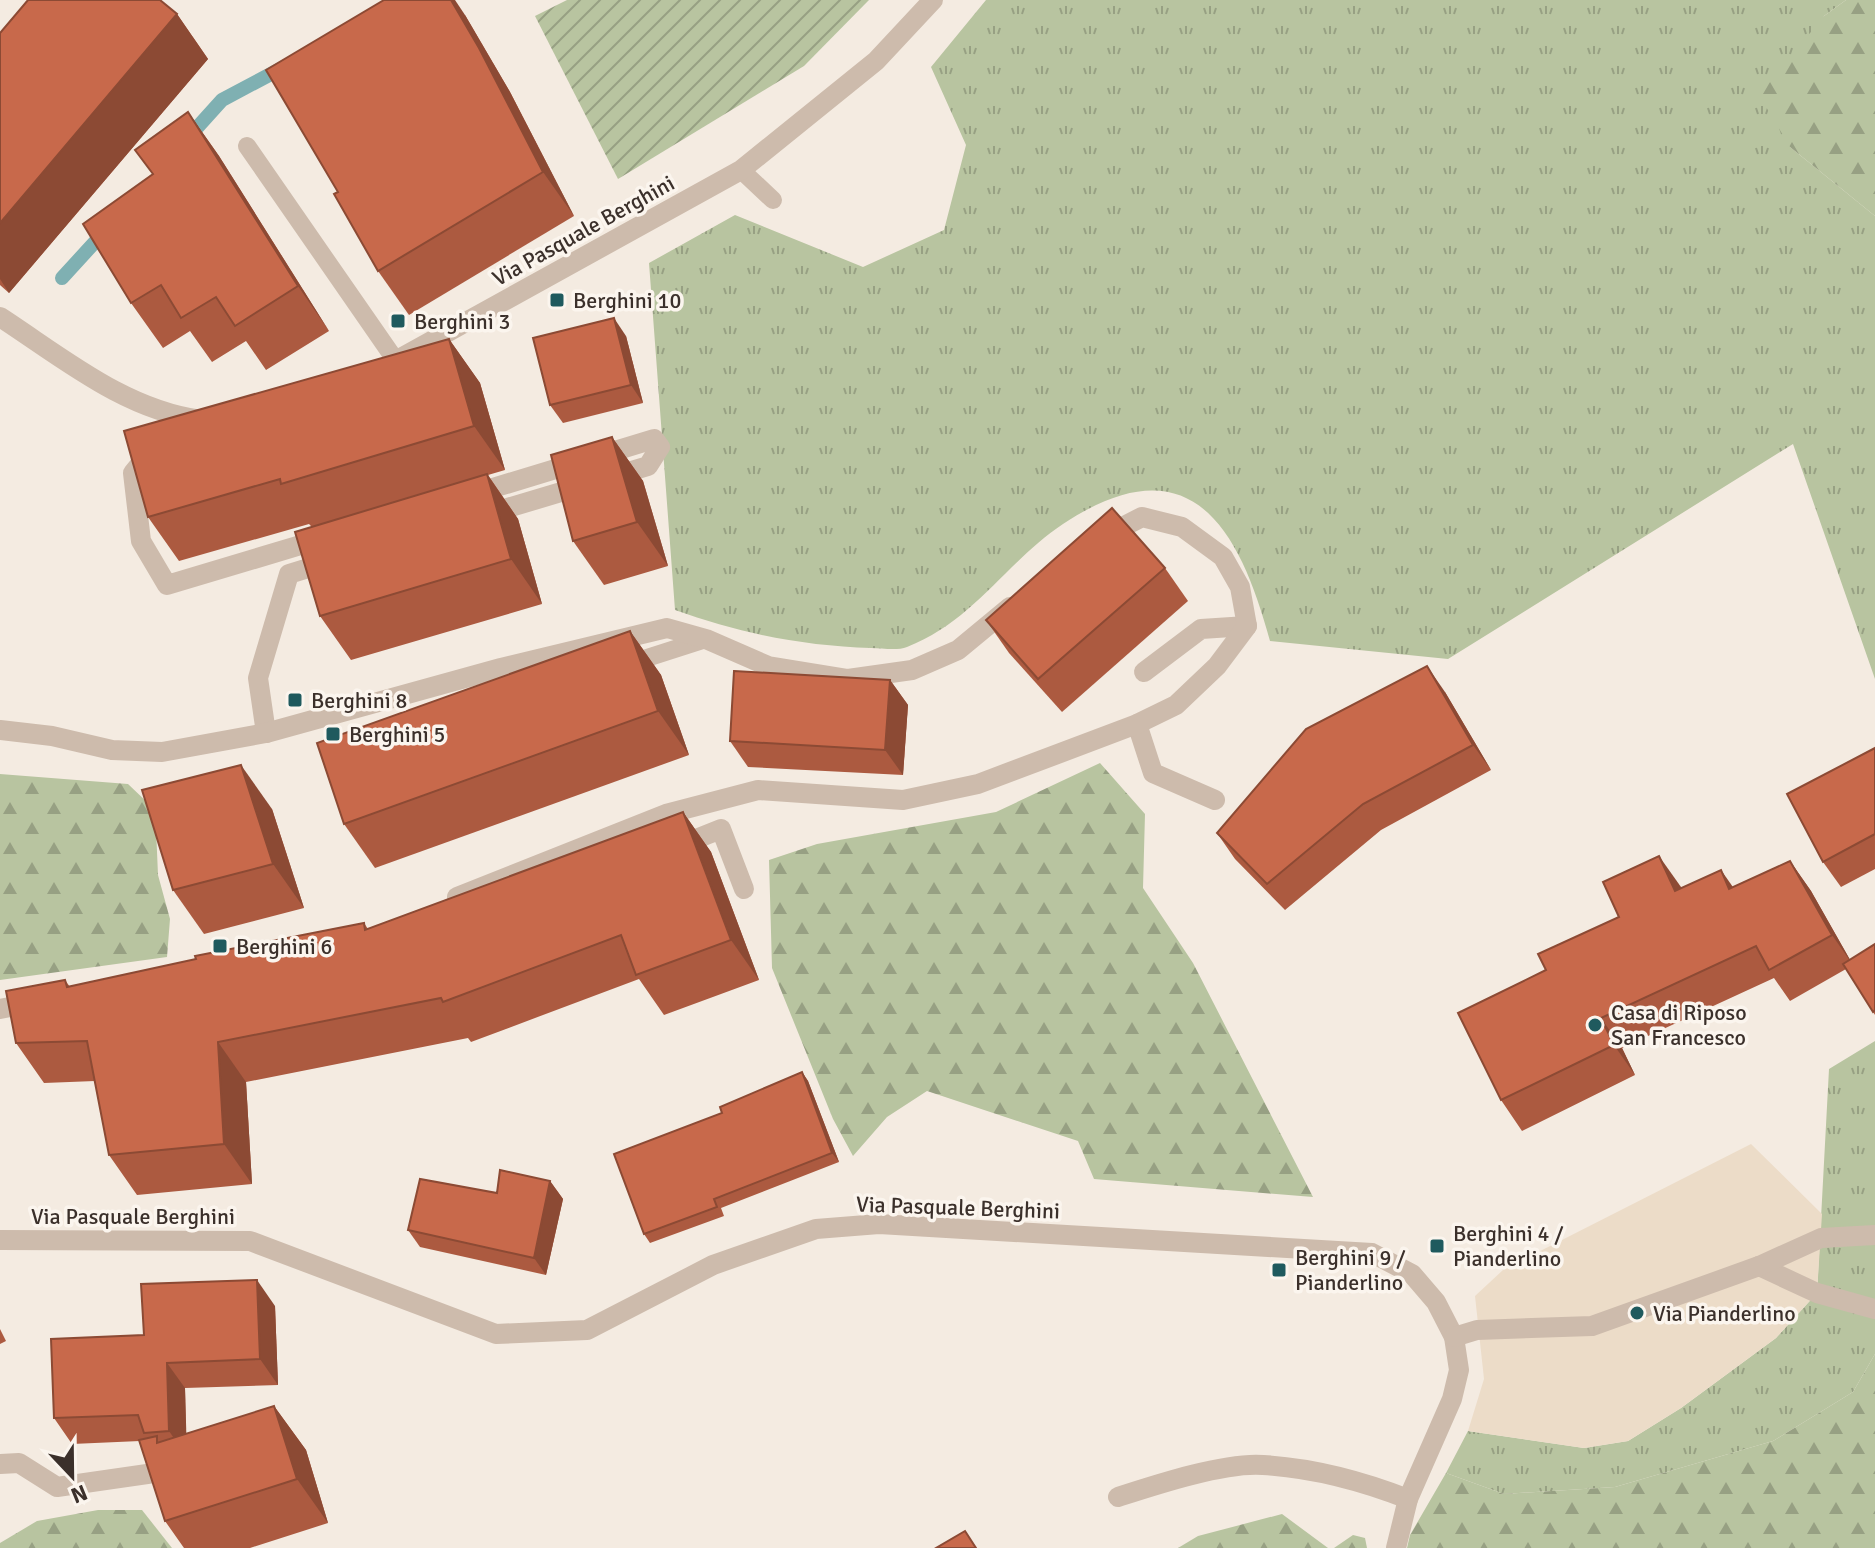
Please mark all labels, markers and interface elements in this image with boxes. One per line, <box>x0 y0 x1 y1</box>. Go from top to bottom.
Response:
street label: Via Pasquale Berghini <box>487 169 679 292</box>
place label: Berghini 10 <box>573 287 681 314</box>
marker: Berghini 10 <box>548 291 566 309</box>
place label: Berghini 3 <box>414 308 510 335</box>
marker: Berghini 3 <box>389 312 407 330</box>
place label: Berghini 8 <box>311 687 407 714</box>
marker: Berghini 8 <box>286 691 304 709</box>
place label: Berghini 5 <box>349 721 445 748</box>
marker: Berghini 5 <box>324 725 342 743</box>
place label: Berghini 6 <box>236 933 332 960</box>
marker: Berghini 6 <box>211 937 229 955</box>
place label: Casa di Riposo San Francesco <box>1611 999 1747 1051</box>
marker: Casa di Riposo San Francesco <box>1586 1016 1604 1034</box>
street label: Via Pasquale Berghini <box>856 1190 1060 1225</box>
street label: Via Pasquale Berghini <box>31 1203 235 1230</box>
place label: Berghini 4 / Pianderlino <box>1453 1220 1564 1272</box>
marker: Berghini 4 / Pianderlino <box>1428 1237 1446 1255</box>
place label: Berghini 9 / Pianderlino <box>1295 1244 1406 1296</box>
marker: Berghini 9 / Pianderlino <box>1270 1261 1288 1279</box>
place label: Via Pianderlino <box>1653 1300 1796 1327</box>
marker: Via Pianderlino <box>1628 1304 1646 1322</box>
north arrow <box>32 1436 112 1516</box>
text: N <box>67 1479 91 1509</box>

